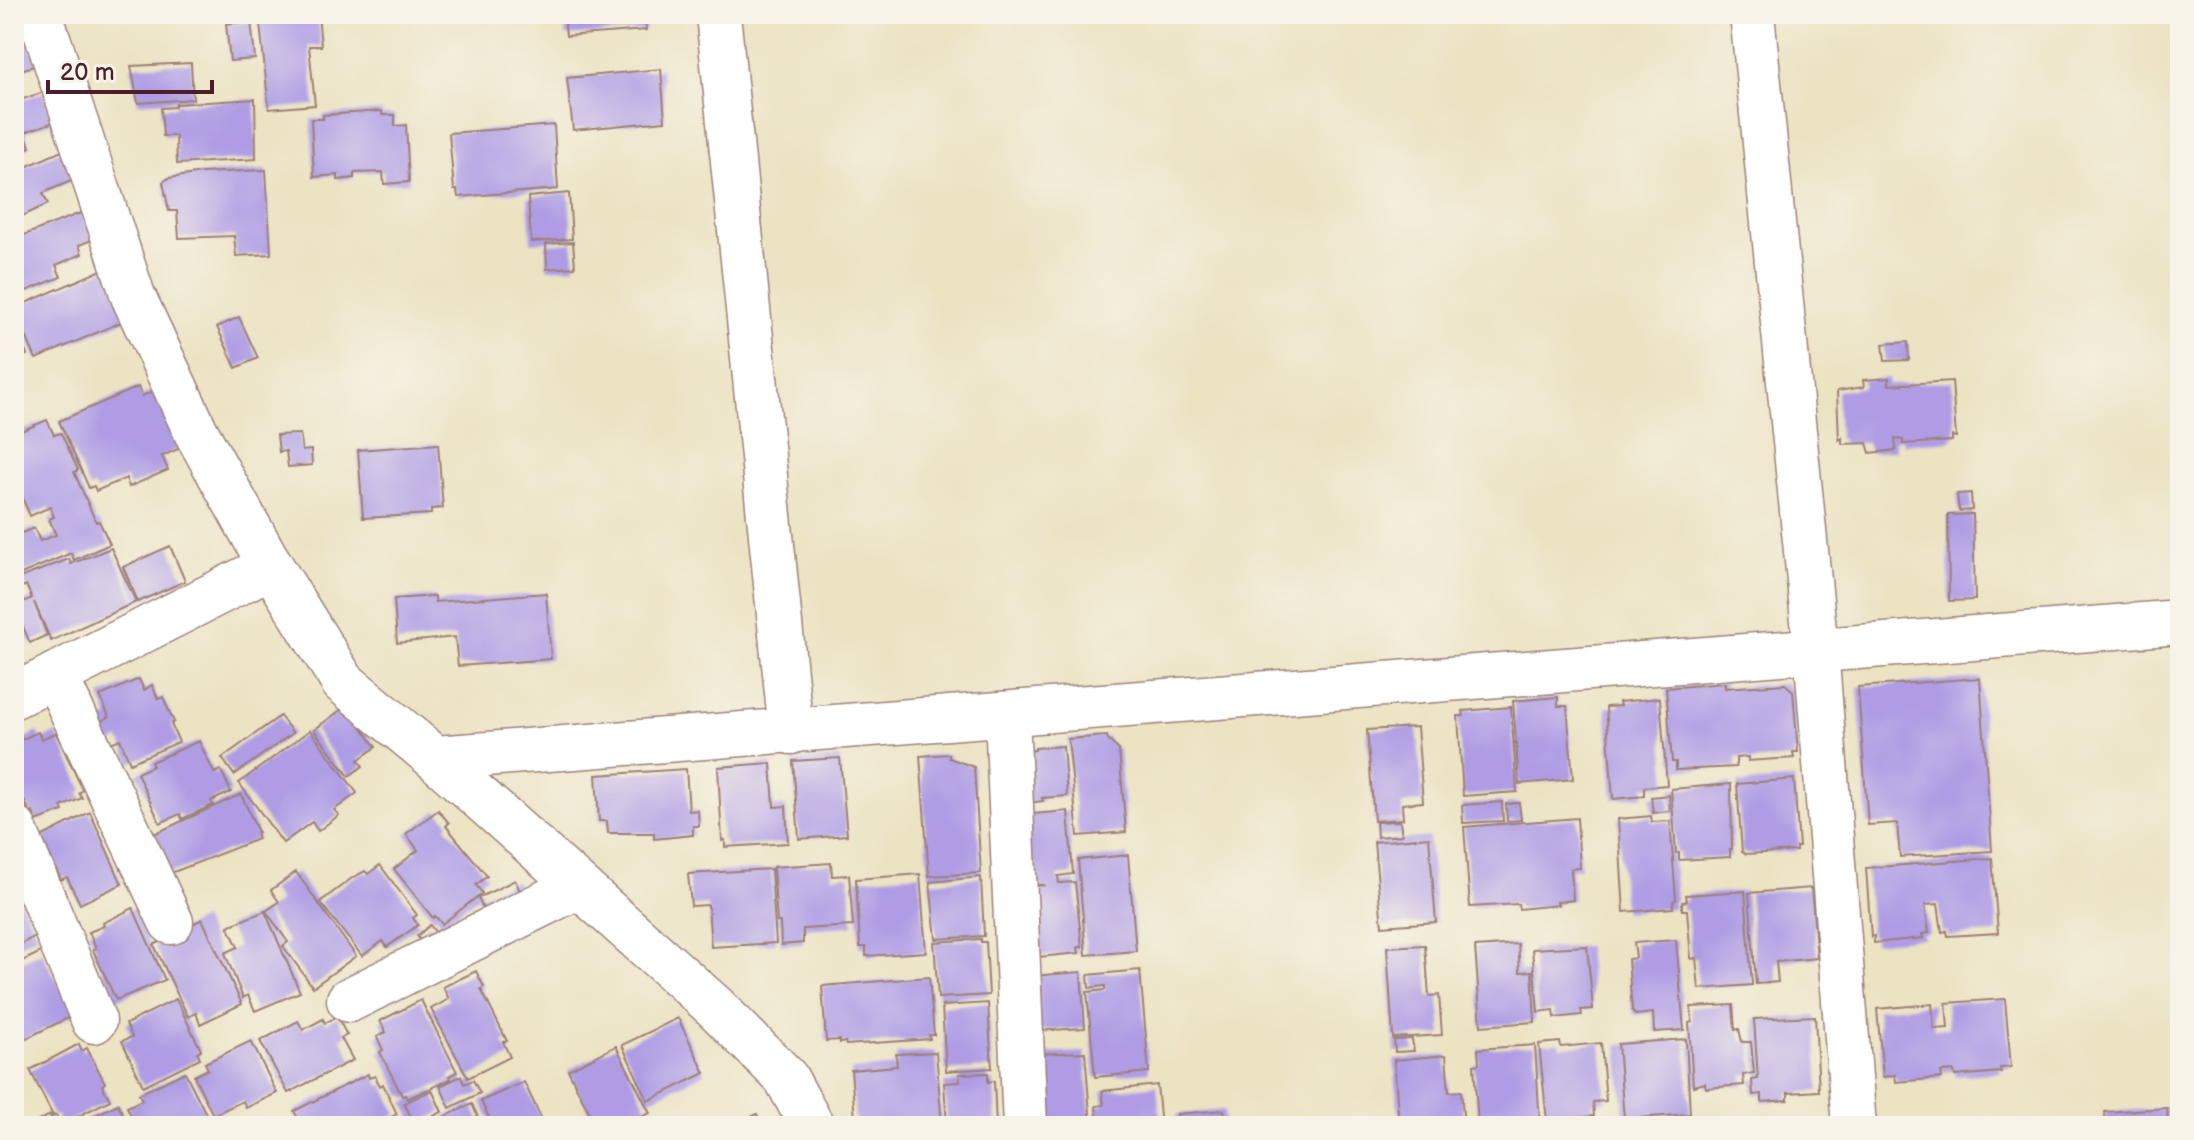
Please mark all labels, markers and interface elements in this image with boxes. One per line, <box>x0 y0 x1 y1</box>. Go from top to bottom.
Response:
scale bar <box>48 44 212 94</box>
text: 20 m <box>60 58 115 87</box>

